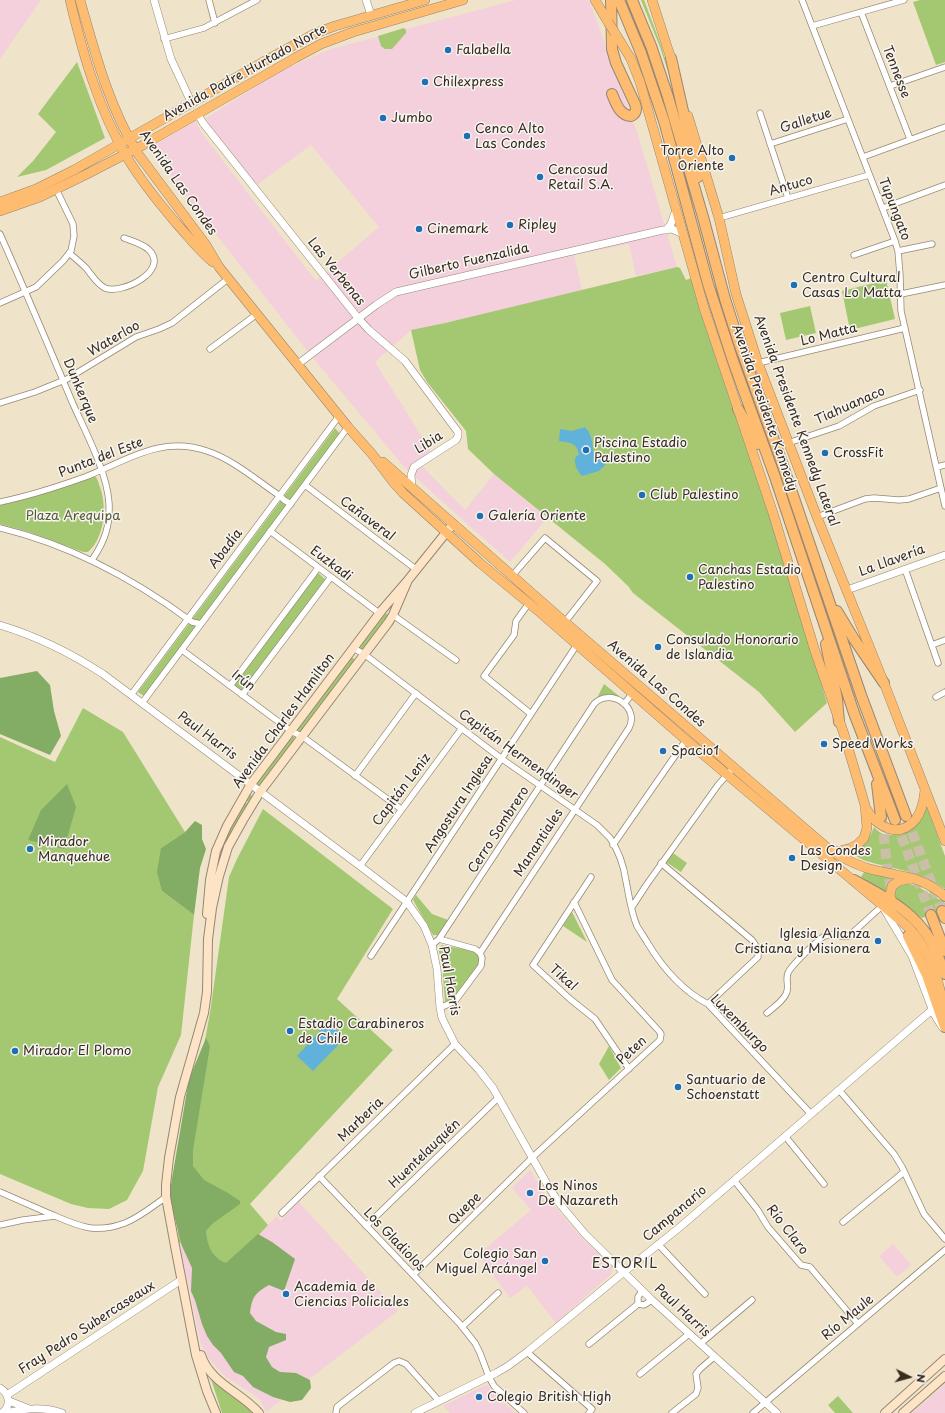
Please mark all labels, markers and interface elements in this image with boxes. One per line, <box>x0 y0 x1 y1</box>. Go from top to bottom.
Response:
street label: Avenida Padre Hurtado Norte <box>160 21 330 125</box>
place label: Falabella <box>456 42 511 58</box>
street label: Tennesse <box>879 44 913 100</box>
marker: Falabella <box>443 45 453 55</box>
place label: Chilexpress <box>433 74 504 90</box>
marker: Chilexpress <box>420 77 430 87</box>
street label: Galletue <box>778 105 834 137</box>
place label: Jumbo <box>391 110 433 126</box>
marker: Jumbo <box>378 113 388 123</box>
place label: Cenco Alto Las Condes <box>475 121 546 152</box>
street label: Avenida Las Condes <box>136 128 220 238</box>
marker: Cenco Alto Las Condes <box>462 131 472 141</box>
place label: Torre Alto Oriente <box>660 143 724 174</box>
marker: Torre Alto Oriente <box>727 153 737 163</box>
place label: Cencosud Retail S.A. <box>548 162 614 193</box>
marker: Cencosud Retail S.A. <box>535 172 545 182</box>
street label: Antuco <box>767 172 815 200</box>
street label: Tupungato <box>875 175 913 243</box>
place label: Ripley <box>518 217 557 233</box>
marker: Ripley <box>505 220 515 230</box>
place label: Cinemark <box>427 221 489 237</box>
marker: Cinemark <box>414 224 424 234</box>
street label: Las Verbenas <box>304 235 368 309</box>
street label: Gilberto Fuenzalida <box>407 241 531 283</box>
place label: Centro Cultural Casas Lo Matta <box>802 270 902 301</box>
marker: Centro Cultural Casas Lo Matta <box>789 280 799 290</box>
street label: Avenida Presidente Kennedy Lateral <box>750 313 842 529</box>
street label: Waterloo <box>85 318 143 360</box>
street label: Lo Matta <box>799 320 859 350</box>
street label: Avenida Presidente Kennedy <box>728 322 800 494</box>
street label: Dunkerque <box>59 356 101 426</box>
street label: Tiahuanaco <box>813 384 887 428</box>
street label: Libia <box>412 428 446 458</box>
street label: Punta del Este <box>56 435 146 481</box>
place label: Piscina Estadio Palestino <box>594 435 687 466</box>
marker: Piscina Estadio Palestino <box>581 445 591 455</box>
place label: CrossFit <box>833 445 884 461</box>
marker: CrossFit <box>820 448 830 458</box>
place label: Club Palestino <box>650 487 738 503</box>
marker: Club Palestino <box>637 490 647 500</box>
street label: Cañaveral <box>337 493 397 545</box>
park label: Plaza Arequipa <box>26 508 120 524</box>
place label: Galería Oriente <box>488 508 586 524</box>
marker: Galería Oriente <box>475 511 485 521</box>
street label: Abadía <box>206 526 246 572</box>
street label: La Llavería <box>857 542 927 580</box>
street label: Euzkadi <box>307 543 355 585</box>
place label: Canchas Estadio Palestino <box>698 562 801 593</box>
marker: Canchas Estadio Palestino <box>685 572 695 582</box>
place label: Consulado Honorario de Islandia <box>666 632 798 663</box>
street label: Avenida Las Condes <box>604 637 708 731</box>
marker: Consulado Honorario de Islandia <box>653 642 663 652</box>
street label: Avenida Charles Hamilton <box>230 651 338 791</box>
street label: Irún <box>228 667 258 695</box>
street label: Capitán Hermendinger <box>455 706 581 804</box>
street label: Paul Harris <box>174 709 240 763</box>
place label: Speed Works <box>832 736 913 752</box>
marker: Speed Works <box>819 739 829 749</box>
place label: Spacio1 <box>671 743 719 759</box>
marker: Spacio1 <box>658 746 668 756</box>
street label: Capitán Leniz <box>370 751 434 829</box>
street label: Angostura Inglesa <box>422 752 496 856</box>
street label: Cerro Sombrero <box>465 784 533 876</box>
street label: Manantiales <box>511 806 567 880</box>
place label: Mirador Manquehue <box>38 834 110 865</box>
place label: Las Condes Design <box>800 843 871 874</box>
marker: Mirador Manquehue <box>25 844 35 854</box>
marker: Las Condes Design <box>787 853 797 863</box>
place label: Iglesia Alianza Cristiana y Misionera <box>735 926 870 957</box>
marker: Iglesia Alianza Cristiana y Misionera <box>873 936 883 946</box>
street label: Paul Harris <box>435 945 463 1017</box>
street label: Tikal <box>546 962 580 994</box>
street label: Luxemburgo <box>707 992 771 1056</box>
place label: Estadio Carabineros de Chile <box>298 1016 424 1047</box>
marker: Estadio Carabineros de Chile <box>285 1026 295 1036</box>
street label: Peten <box>614 1033 650 1069</box>
place label: Mirador El Plomo <box>23 1043 131 1059</box>
marker: Mirador El Plomo <box>10 1046 20 1056</box>
place label: Santuario de Schoenstatt <box>686 1072 766 1103</box>
marker: Santuario de Schoenstatt <box>673 1082 683 1092</box>
street label: Marberia <box>335 1095 387 1145</box>
street label: Huentelauquén <box>386 1116 464 1192</box>
place label: Los Ninos De Nazareth <box>538 1178 618 1209</box>
street label: Campanario <box>640 1183 710 1245</box>
marker: Los Ninos De Nazareth <box>525 1188 535 1198</box>
street label: Quepe <box>445 1190 485 1228</box>
street label: Río Claro <box>763 1202 811 1258</box>
street label: Los Gladiolos <box>360 1205 428 1275</box>
place label: Colegio San Miguel Arcángel <box>436 1246 537 1277</box>
marker: Colegio San Miguel Arcángel <box>540 1256 550 1266</box>
district label: ESTORIL <box>591 1256 659 1272</box>
street label: Fray Pedro Subercaseaux <box>16 1278 158 1378</box>
place label: Academia de Ciencias Policiales <box>294 1279 409 1310</box>
street label: Paul Harris <box>651 1281 713 1341</box>
marker: Academia de Ciencias Policiales <box>281 1289 291 1299</box>
street label: Río Maule <box>819 1292 877 1344</box>
north arrow <box>889 1357 929 1397</box>
text: N <box>913 1373 930 1384</box>
place label: Colegio British High <box>487 1389 612 1405</box>
marker: Colegio British High <box>474 1392 484 1402</box>

